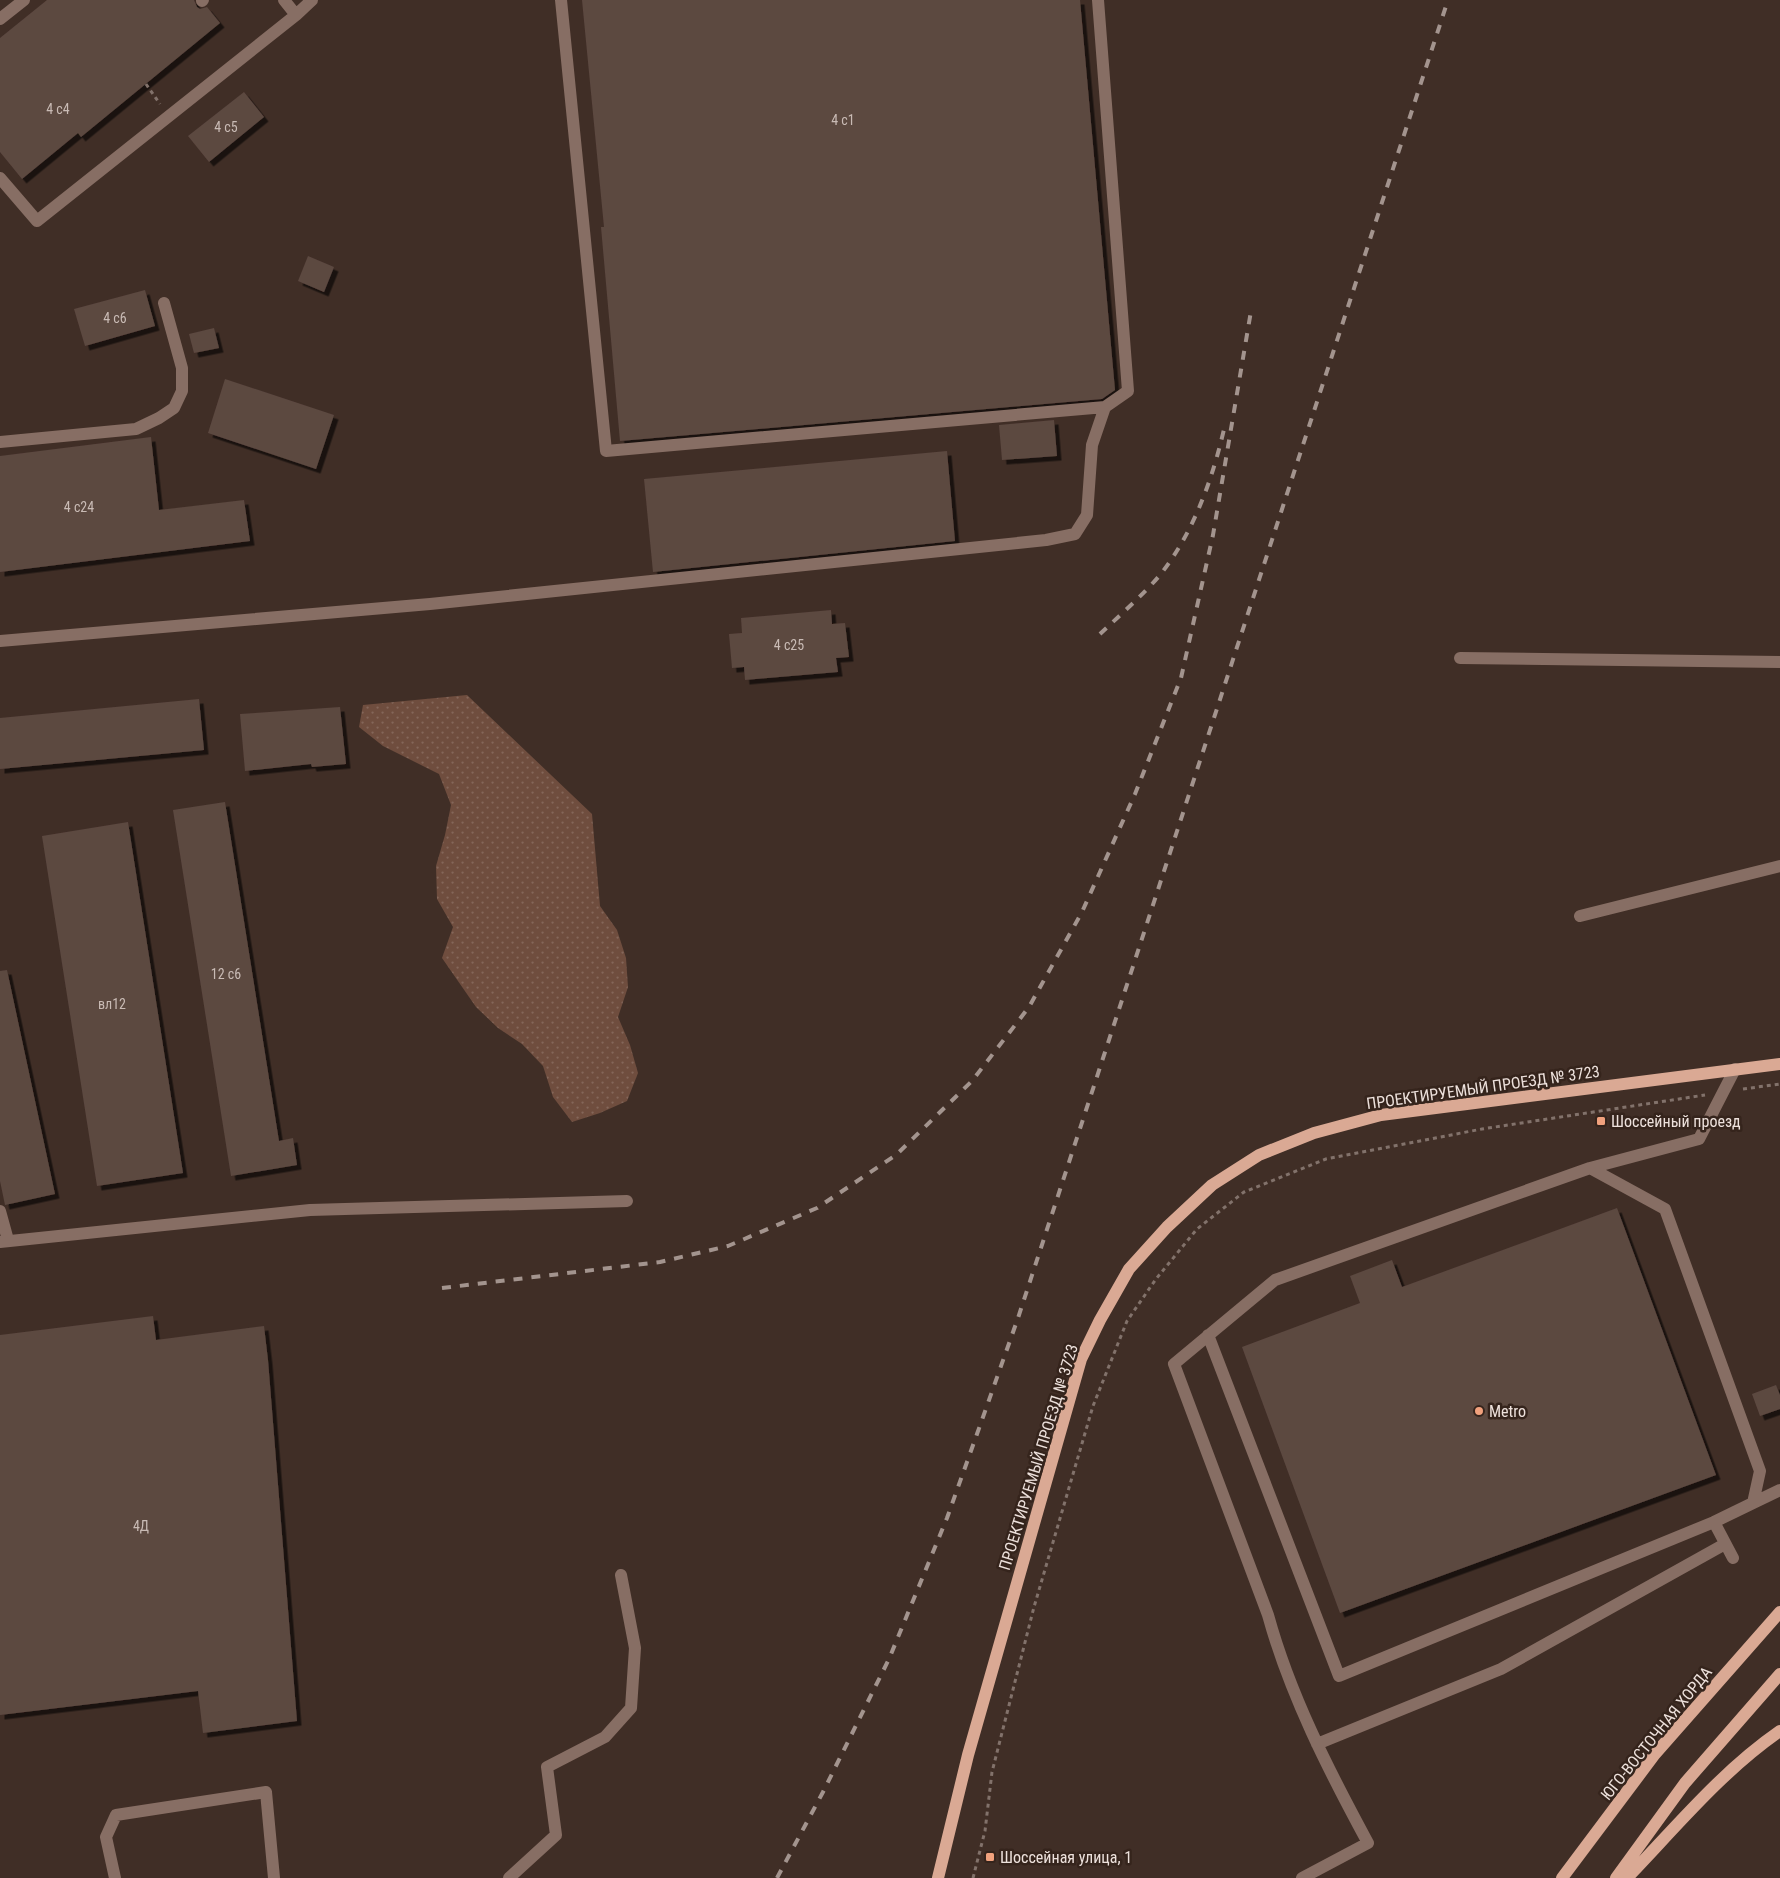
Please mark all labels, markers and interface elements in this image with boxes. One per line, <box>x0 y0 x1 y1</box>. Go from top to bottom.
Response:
house number: 4 с4 <box>46 101 70 117</box>
house number: 4 с1 <box>831 112 855 128</box>
house number: 4 с5 <box>214 119 238 135</box>
house number: 4 с6 <box>103 310 127 326</box>
house number: 4 с24 <box>64 499 94 515</box>
house number: 4 с25 <box>774 637 804 653</box>
house number: 12 с6 <box>211 966 241 982</box>
house number: вл12 <box>98 996 126 1012</box>
street label: ПРОЕКТИРУЕМЫЙ ПРОЕЗД № 3723 <box>1365 1062 1601 1113</box>
place label: Шоссейный проезд <box>1611 1112 1741 1131</box>
marker: Шоссейный проезд <box>1595 1115 1607 1127</box>
street label: ПРОЕКТИРУЕМЫЙ ПРОЕЗД № 3723 <box>995 1342 1082 1572</box>
place label: Metro <box>1489 1402 1526 1421</box>
marker: Metro <box>1473 1405 1485 1417</box>
house number: 4Д <box>133 1518 149 1534</box>
street label: ЮГО-ВОСТОЧНАЯ ХОРДА <box>1597 1663 1716 1804</box>
place label: Шоссейная улица, 1 <box>1000 1848 1132 1867</box>
marker: Шоссейная улица, 1 <box>984 1851 996 1863</box>

